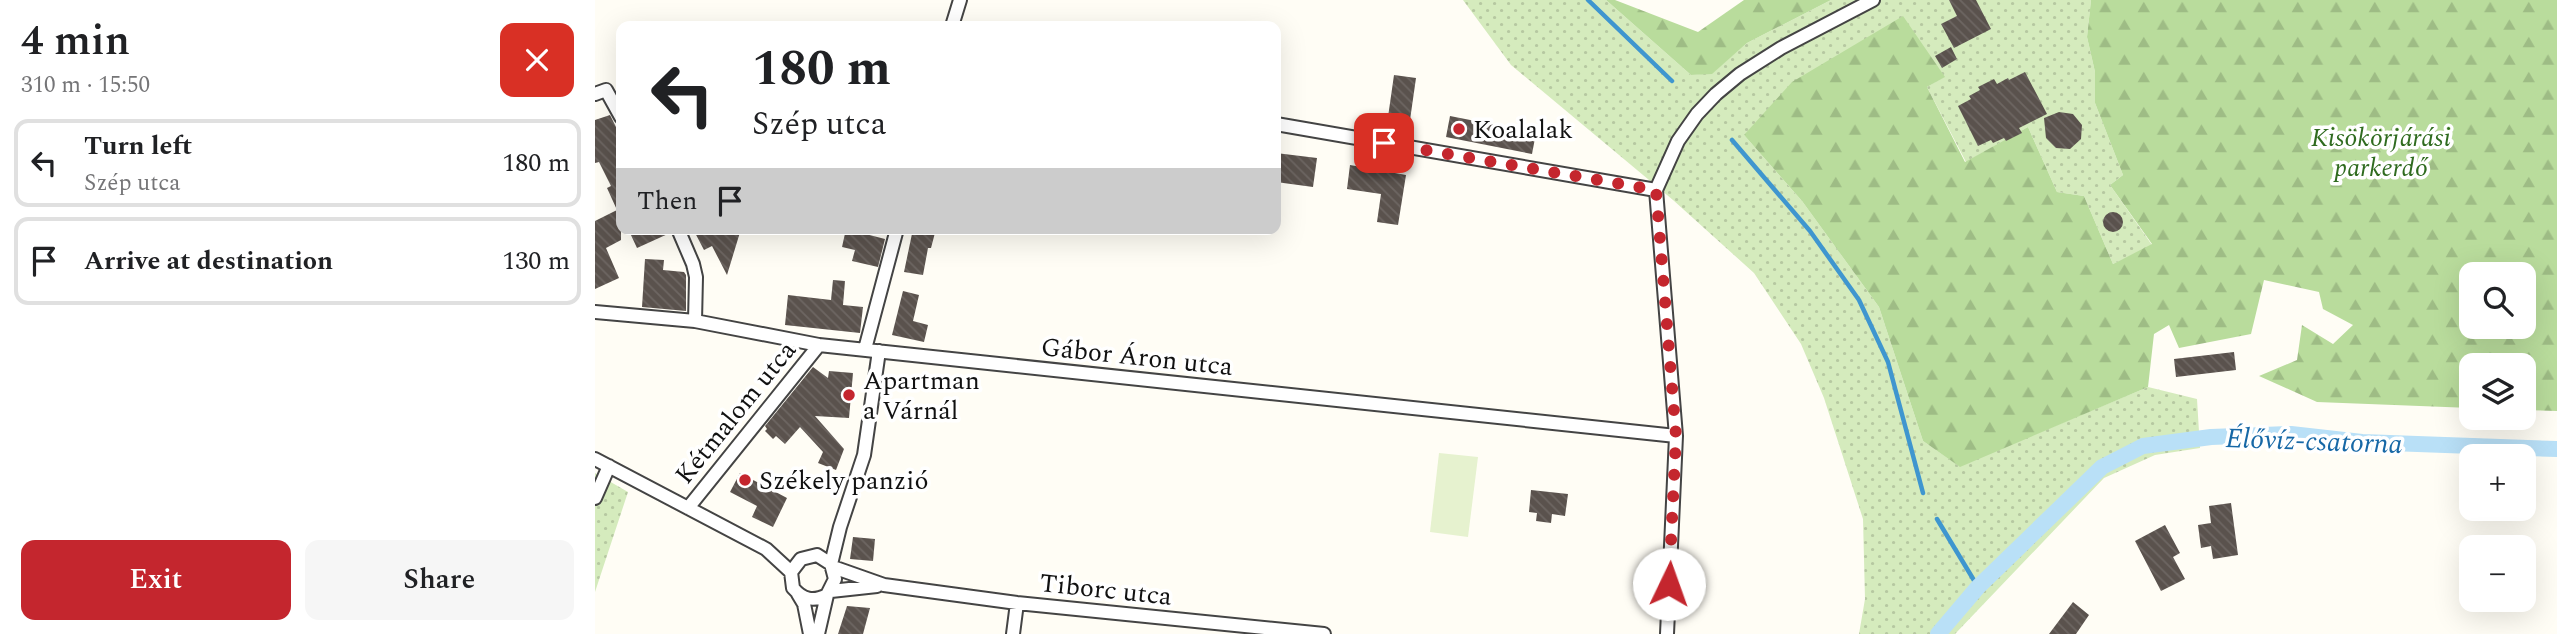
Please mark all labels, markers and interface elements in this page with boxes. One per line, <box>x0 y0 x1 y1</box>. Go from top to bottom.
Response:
text: 4 min <box>21 10 130 73</box>
button: close <box>500 23 574 97</box>
text: 180 m <box>752 32 891 107</box>
icon: left <box>637 49 728 140</box>
text: 310 m · 15:50 <box>21 68 150 103</box>
text: Szép utca <box>752 100 886 149</box>
place label: Koalalak <box>1473 110 1573 150</box>
pin <box>1354 113 1414 173</box>
park label: Kisökörjárási parkerdő <box>2311 118 2451 188</box>
marker: Koalalak <box>1451 121 1467 137</box>
icon: arrive <box>1365 124 1403 162</box>
text: Turn left <box>84 126 192 166</box>
text: 180 m <box>502 143 570 183</box>
icon: left <box>25 144 63 182</box>
text: Szép utca <box>84 166 181 201</box>
text: Then <box>637 181 697 221</box>
icon: arrive <box>711 182 749 220</box>
text: Arrive at destination <box>84 241 333 281</box>
text: 130 m <box>502 241 570 281</box>
icon: arrive <box>25 242 63 280</box>
map controls <box>2459 262 2536 612</box>
button: search <box>2459 262 2536 339</box>
street label: Gábor Áron utca <box>1039 327 1235 387</box>
street label: Kétmalom utca <box>665 332 806 493</box>
button: layers <box>2459 353 2536 430</box>
place label: Apartman a Várnál <box>863 361 980 431</box>
marker: Apartman a Várnál <box>841 387 857 403</box>
water label: Élővíz-csatorna <box>2225 417 2403 466</box>
button: + <box>2459 444 2536 521</box>
place label: Székely panzió <box>759 461 928 501</box>
marker: Székely panzió <box>737 472 753 488</box>
button: − <box>2459 535 2536 612</box>
button: Exit <box>21 540 291 620</box>
button: Share <box>305 540 574 620</box>
position arrow <box>1632 547 1706 621</box>
street label: Tiborc utca <box>1038 563 1174 617</box>

